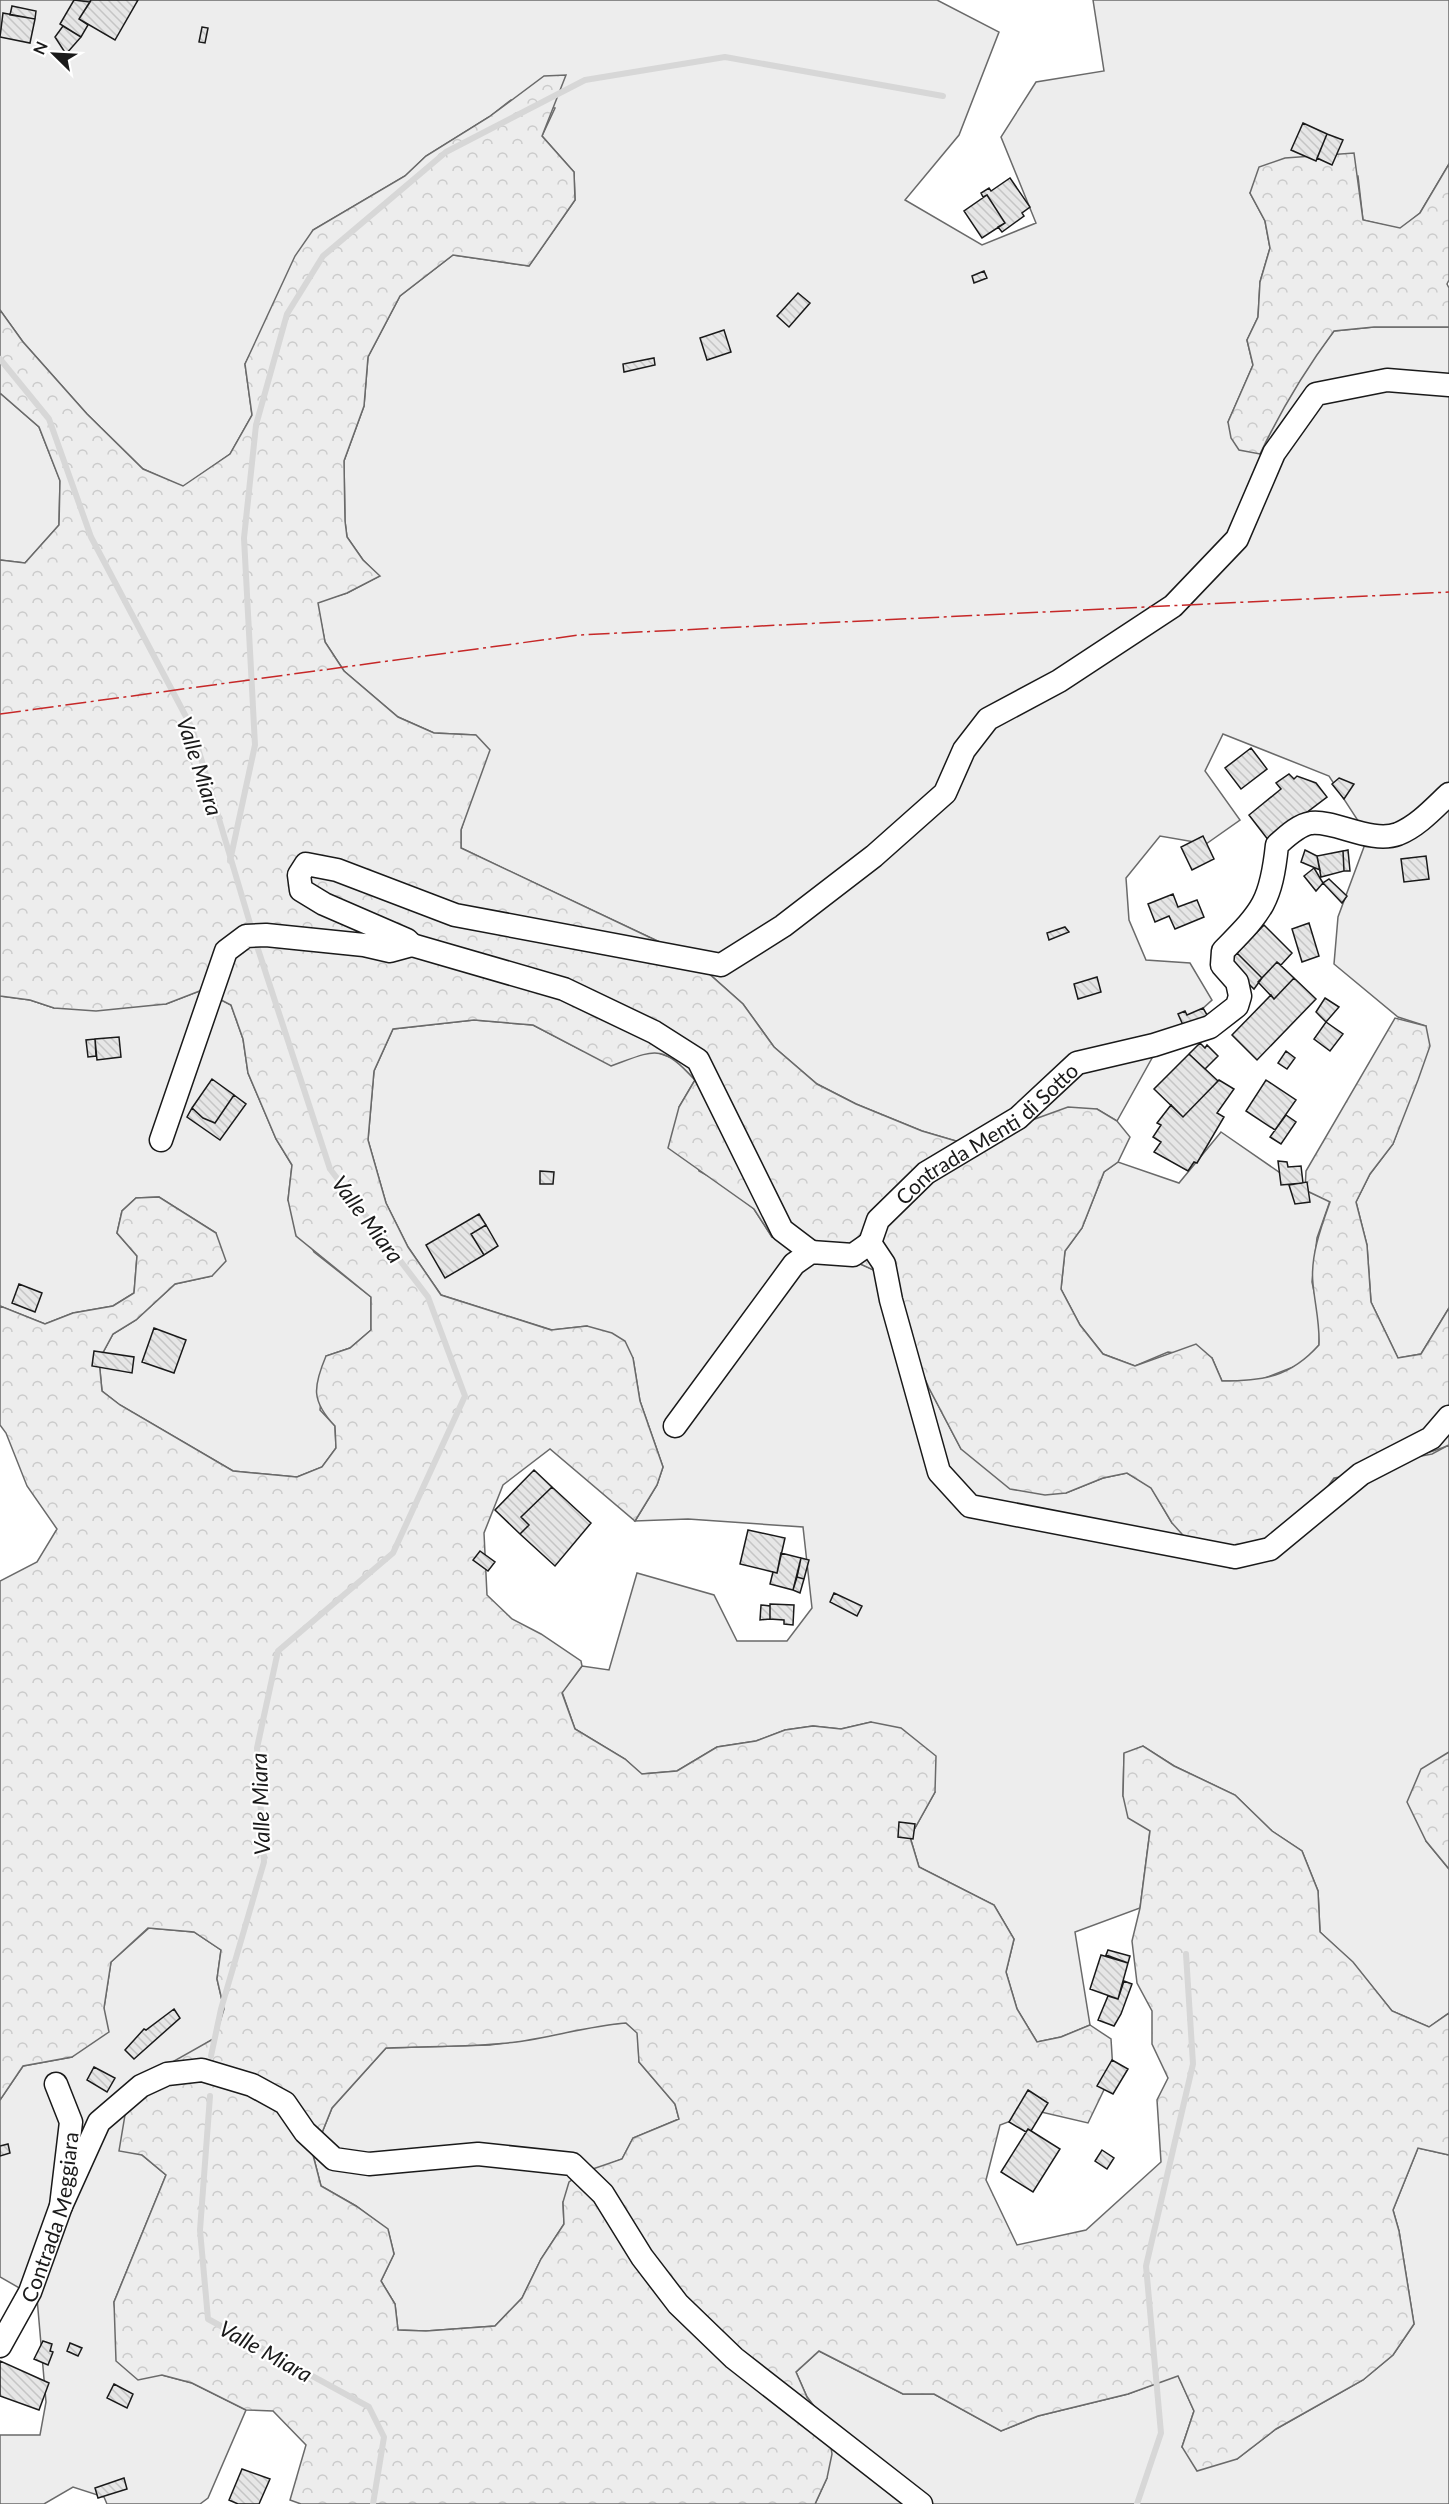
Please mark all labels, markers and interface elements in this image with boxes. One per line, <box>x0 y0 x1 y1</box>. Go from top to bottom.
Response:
north arrow <box>24 24 84 84</box>
text: N <box>29 38 51 57</box>
water label: Valle Miara <box>171 713 229 819</box>
street label: Contrada Menti di Sotto <box>890 1057 1082 1209</box>
water label: Valle Miara <box>326 1170 410 1268</box>
water label: Valle Miara <box>245 1752 275 1856</box>
street label: Contrada Meggiara <box>14 2130 82 2307</box>
water label: Valle Miara <box>215 2314 317 2388</box>

